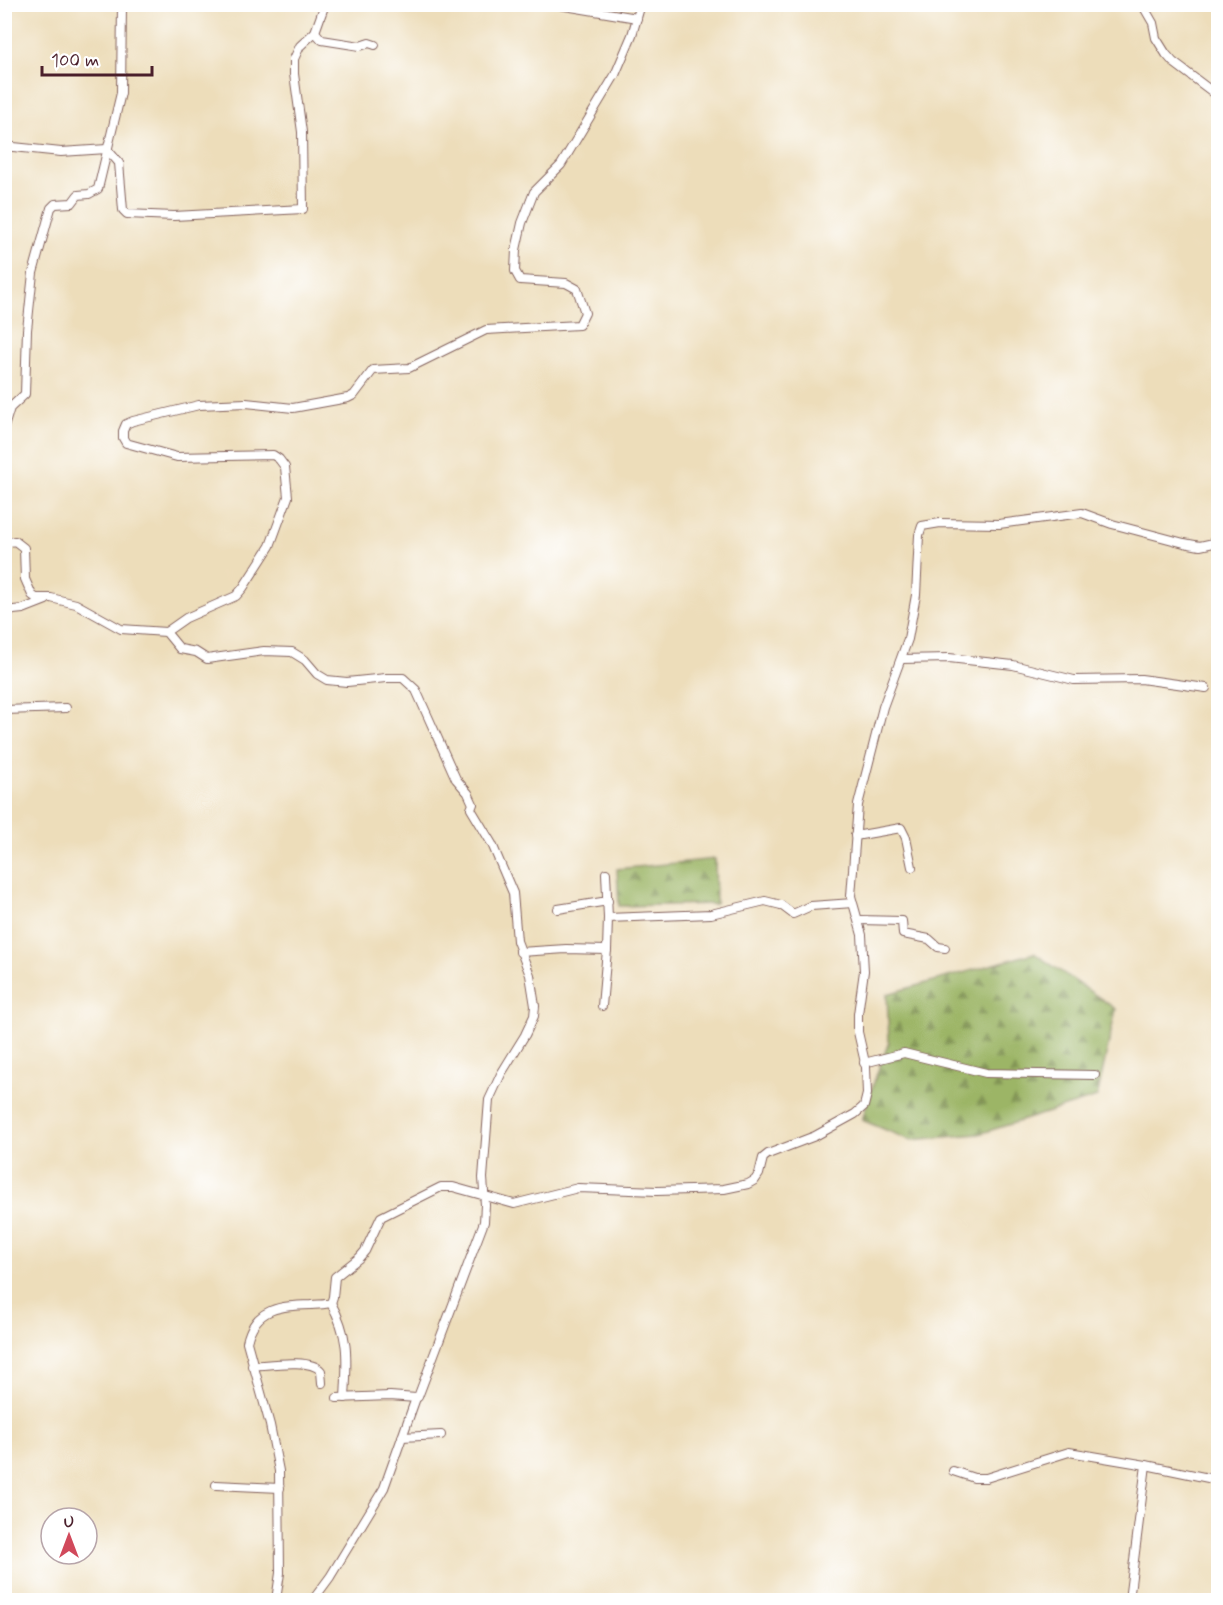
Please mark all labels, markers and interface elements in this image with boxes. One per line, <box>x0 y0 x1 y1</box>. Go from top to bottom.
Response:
scale bar <box>42 39 152 77</box>
text: 100 m <box>51 49 99 73</box>
north arrow <box>39 1506 99 1566</box>
text: U <box>64 1512 74 1533</box>

